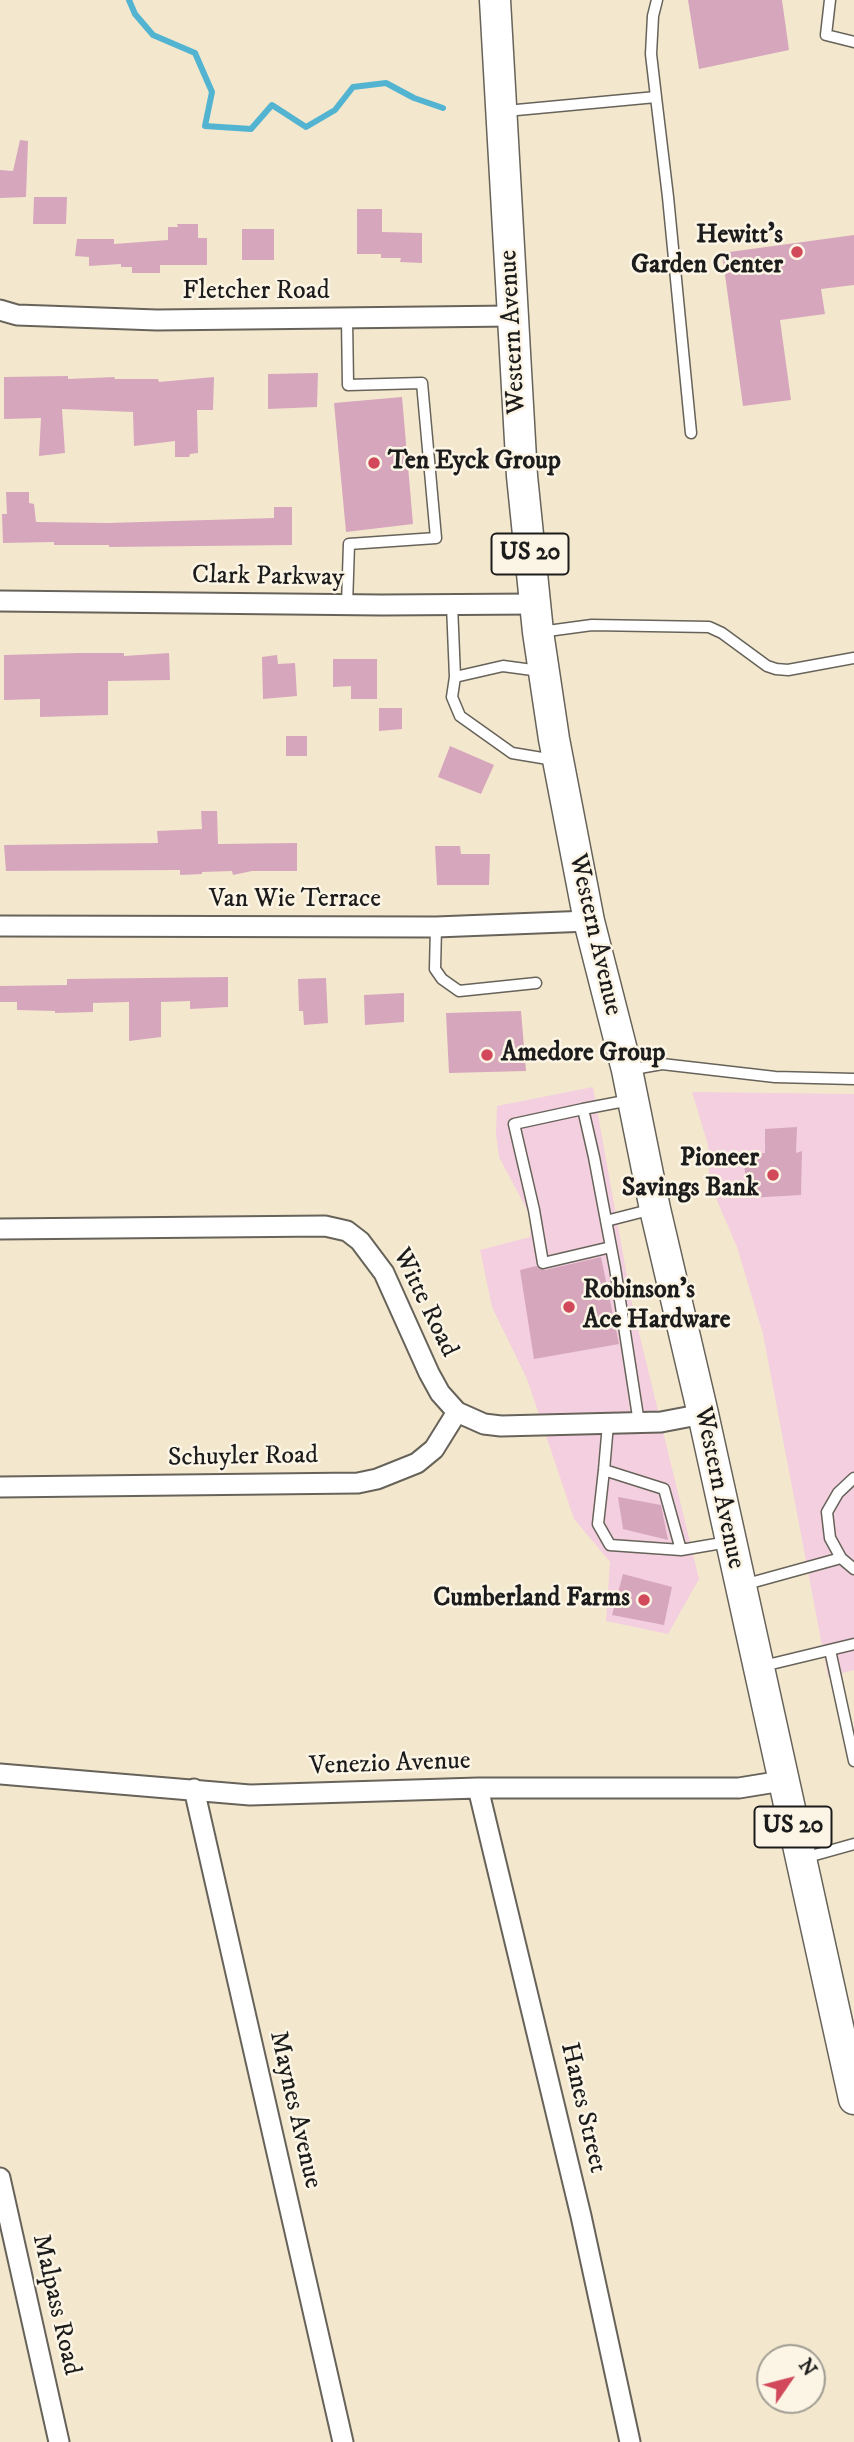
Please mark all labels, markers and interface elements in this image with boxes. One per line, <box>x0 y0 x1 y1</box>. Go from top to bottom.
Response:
place label: Hewitt's Garden Center <box>631 221 783 282</box>
marker: Hewitt's Garden Center <box>789 244 805 260</box>
street label: Western Avenue <box>494 249 534 415</box>
street label: Fletcher Road <box>182 277 330 309</box>
place label: Ten Eyck Group <box>388 447 561 479</box>
marker: Ten Eyck Group <box>366 455 382 471</box>
road number: US 20 <box>491 534 568 574</box>
street label: Clark Parkway <box>191 561 345 595</box>
street label: Western Avenue <box>560 851 628 1019</box>
street label: Van Wie Terrace <box>209 885 381 917</box>
place label: Amedore Group <box>501 1039 665 1071</box>
marker: Amedore Group <box>479 1047 495 1063</box>
place label: Pioneer Savings Bank <box>622 1144 759 1206</box>
marker: Pioneer Savings Bank <box>765 1167 781 1183</box>
street label: Witte Road <box>384 1243 464 1363</box>
place label: Robinson's Ace Hardware <box>583 1276 731 1338</box>
marker: Robinson's Ace Hardware <box>561 1299 577 1315</box>
street label: Western Avenue <box>686 1404 750 1572</box>
street label: Schuyler Road <box>168 1441 318 1475</box>
place label: Cumberland Farms <box>433 1584 630 1616</box>
marker: Cumberland Farms <box>636 1592 652 1608</box>
street label: Venezio Avenue <box>309 1747 471 1783</box>
road number: US 20 <box>754 1806 832 1848</box>
street label: Maynes Avenue <box>261 2028 327 2192</box>
street label: Hanes Street <box>552 2040 612 2176</box>
street label: Malpass Road <box>24 2232 86 2378</box>
north arrow <box>756 2344 826 2414</box>
text: N <box>793 2355 821 2381</box>

